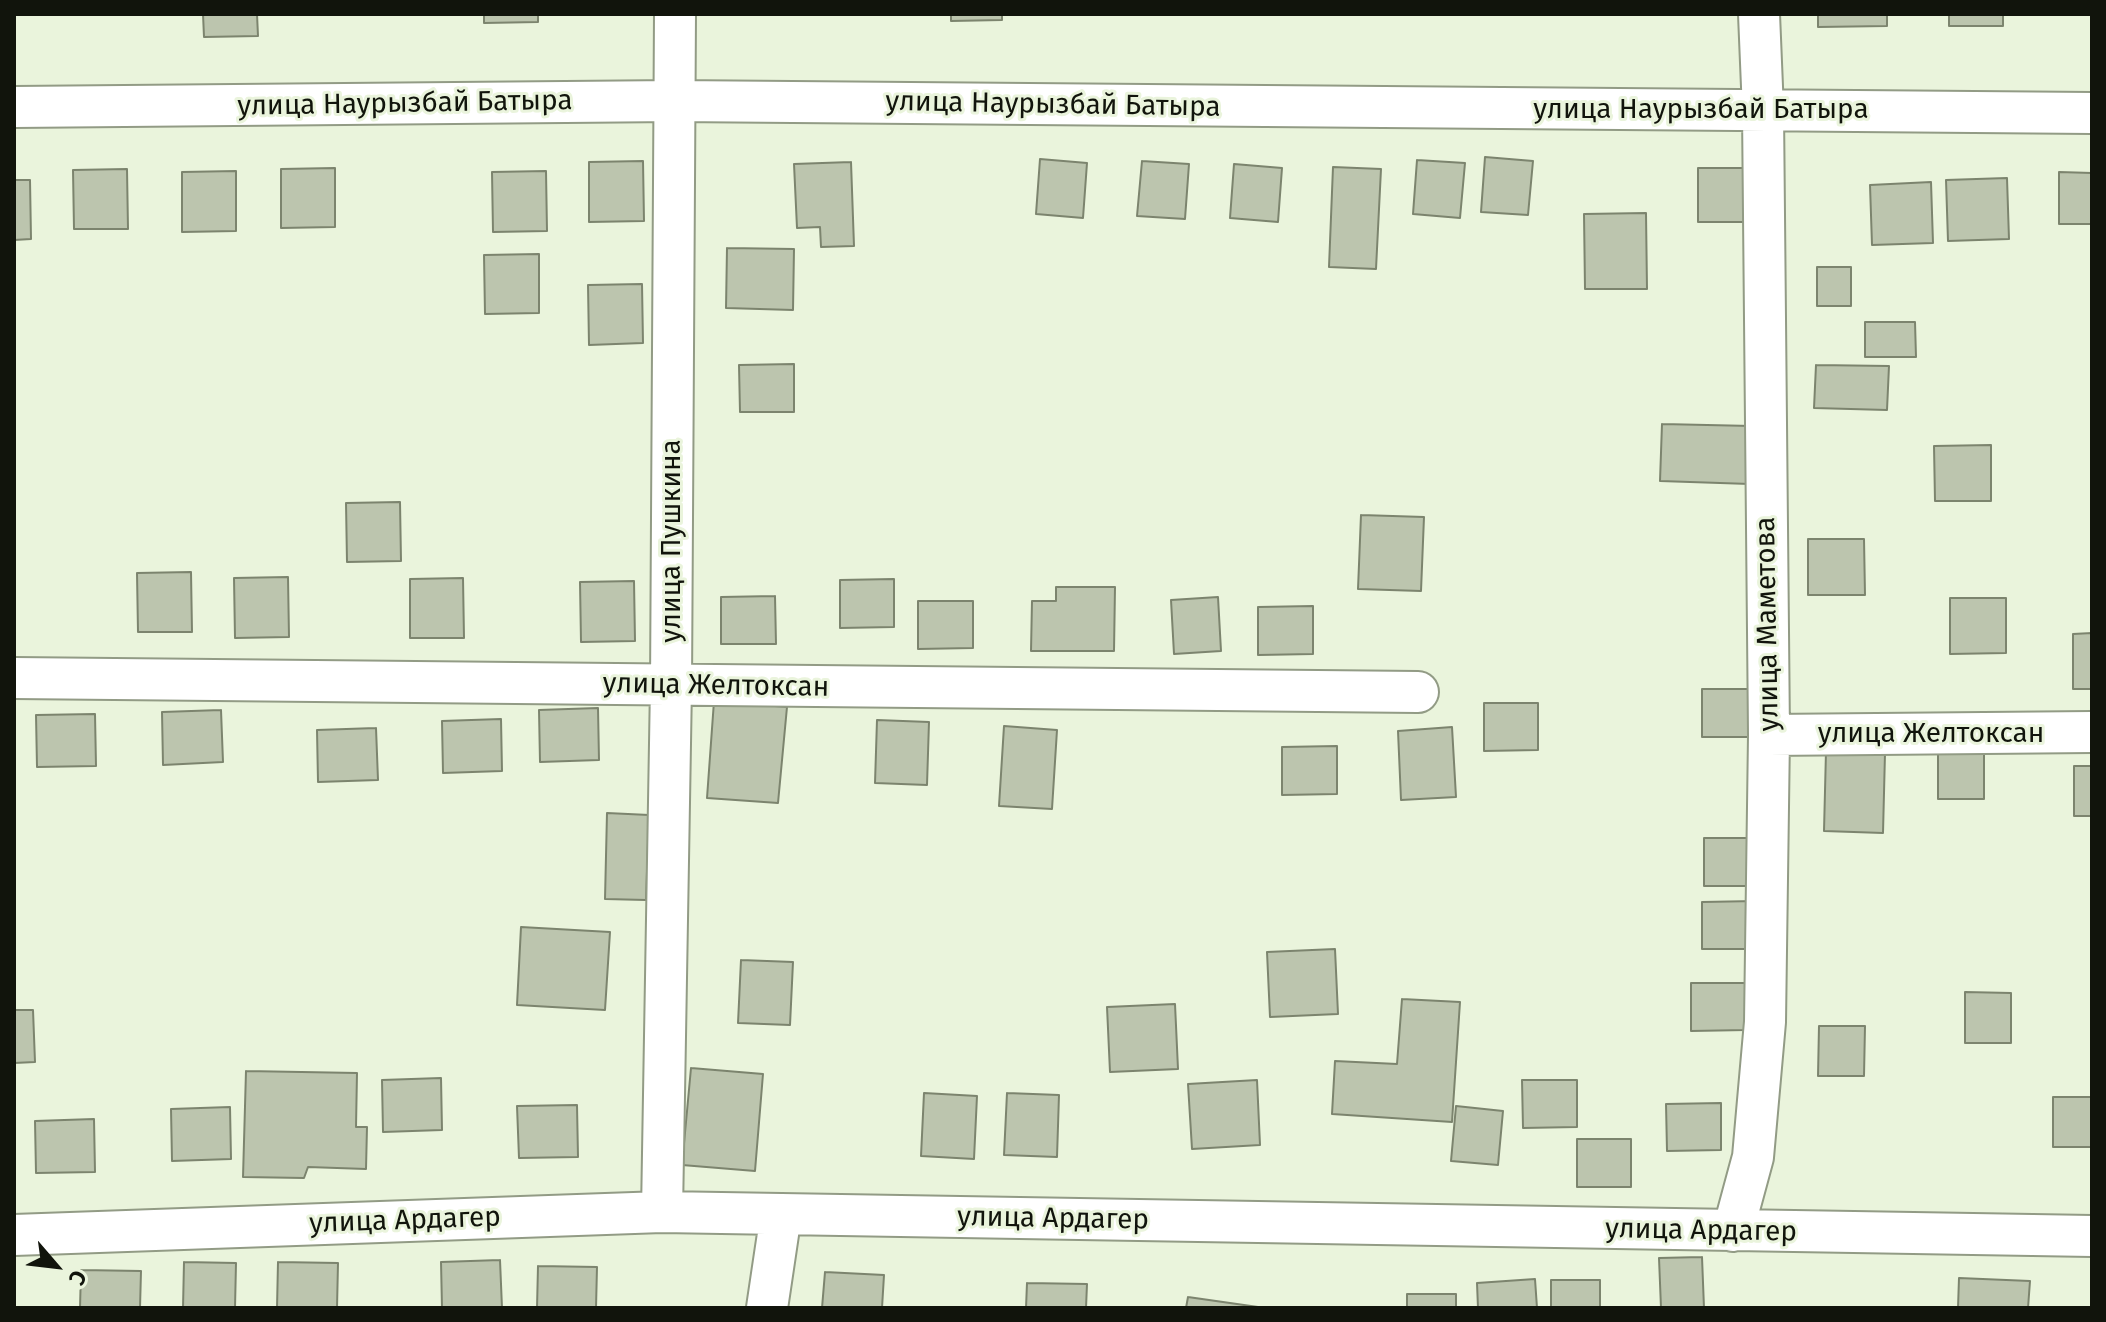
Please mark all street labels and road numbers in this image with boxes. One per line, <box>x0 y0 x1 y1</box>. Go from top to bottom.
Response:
street label: улица Наурызбай Батыра <box>237 84 573 124</box>
street label: улица Наурызбай Батыра <box>885 85 1221 125</box>
street label: улица Наурызбай Батыра <box>1533 93 1869 127</box>
street label: улица Пушкина <box>655 439 689 643</box>
street label: улица Маметова <box>1749 516 1787 732</box>
street label: улица Желтоксан <box>602 667 830 705</box>
street label: улица Желтоксан <box>1818 717 2044 751</box>
street label: улица Ардагер <box>309 1201 501 1241</box>
street label: улица Ардагер <box>957 1201 1149 1237</box>
street label: улица Ардагер <box>1605 1213 1797 1249</box>

